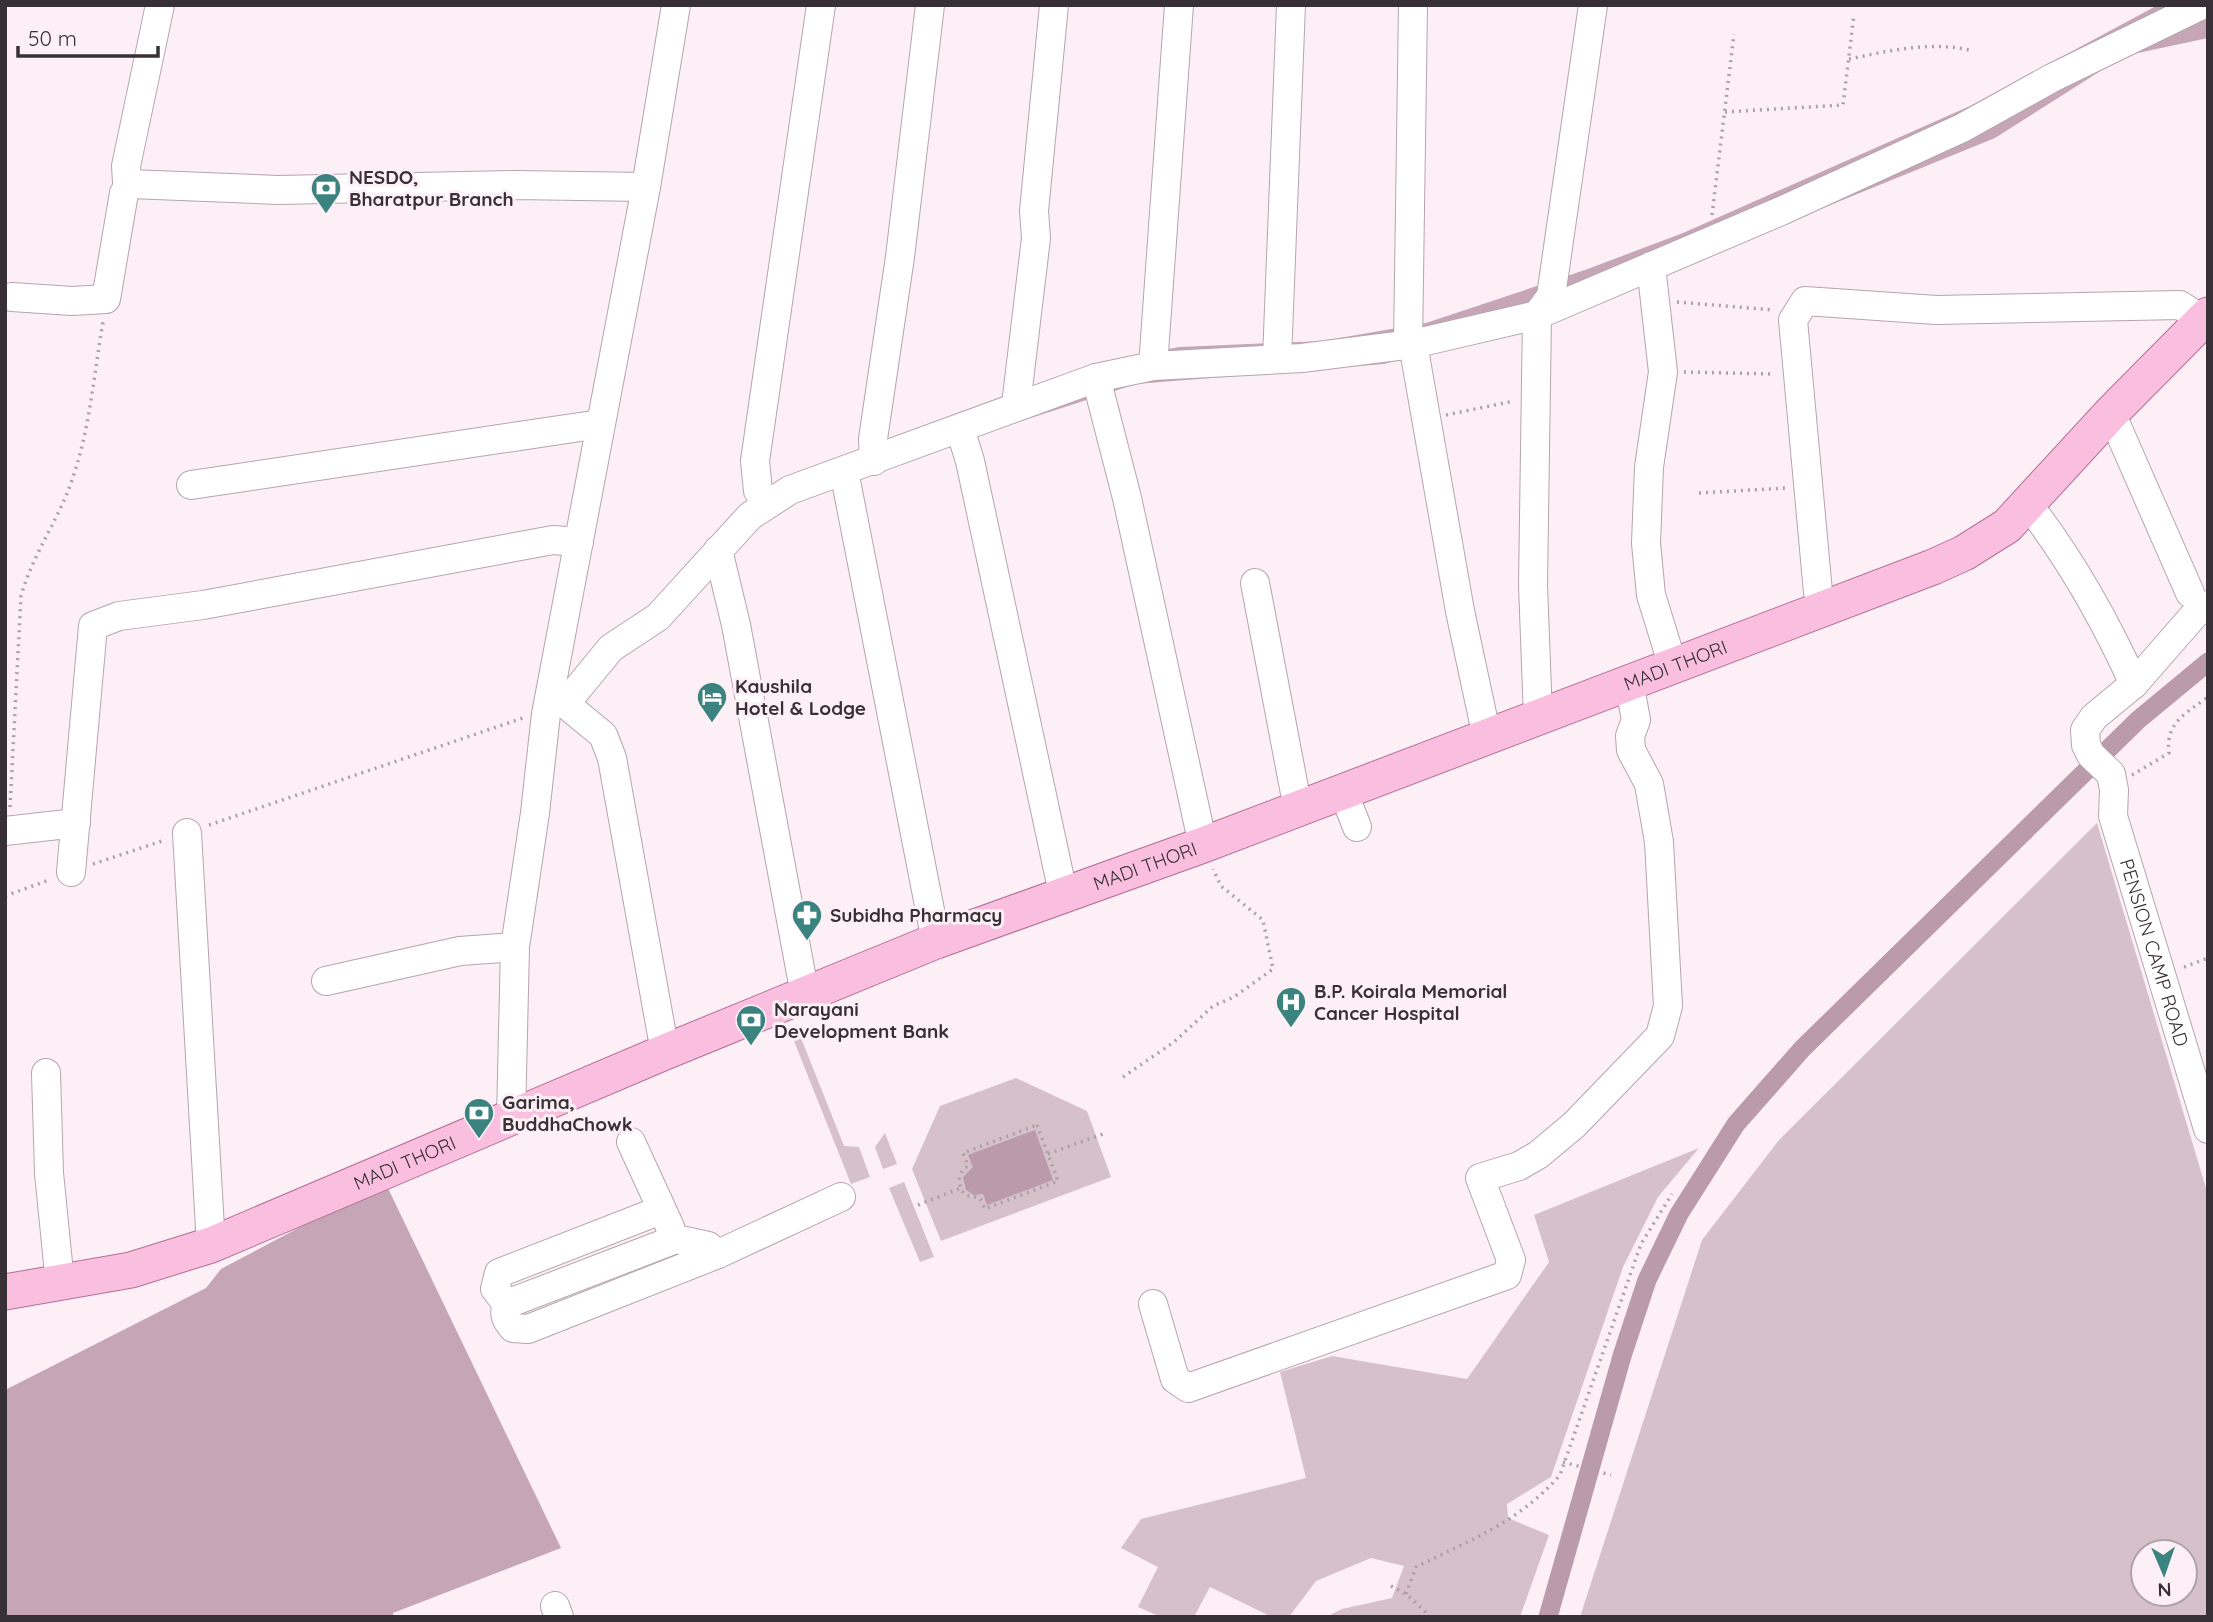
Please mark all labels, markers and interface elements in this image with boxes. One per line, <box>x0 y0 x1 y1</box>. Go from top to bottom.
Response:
scale bar <box>18 14 158 58</box>
text: 50 m <box>28 25 77 51</box>
place label: NESDO, Bharatpur Branch <box>349 165 514 211</box>
bank icon: NESDO, Bharatpur Branch <box>309 171 343 215</box>
street label: MADI THORI <box>1620 635 1730 696</box>
place label: Kaushila Hotel & Lodge <box>735 674 866 720</box>
hotel icon: Kaushila Hotel & Lodge <box>695 680 729 724</box>
street label: MADI THORI <box>1090 836 1200 896</box>
street label: PENSION CAMP ROAD <box>2115 856 2194 1049</box>
pharmacy icon: Subidha Pharmacy <box>790 898 824 942</box>
place label: Subidha Pharmacy <box>830 903 1002 927</box>
place label: B.P. Koirala Memorial Cancer Hospital <box>1314 979 1507 1025</box>
hospital icon: B.P. Koirala Memorial Cancer Hospital <box>1274 985 1308 1029</box>
place label: Narayani Development Bank <box>774 997 949 1043</box>
bank icon: Narayani Development Bank <box>734 1003 768 1047</box>
place label: Garima, BuddhaChowk <box>502 1090 633 1136</box>
bank icon: Garima, BuddhaChowk <box>462 1096 496 1140</box>
street label: MADI THORI <box>350 1130 459 1195</box>
north arrow <box>2129 1538 2199 1608</box>
text: N <box>2157 1578 2172 1602</box>

